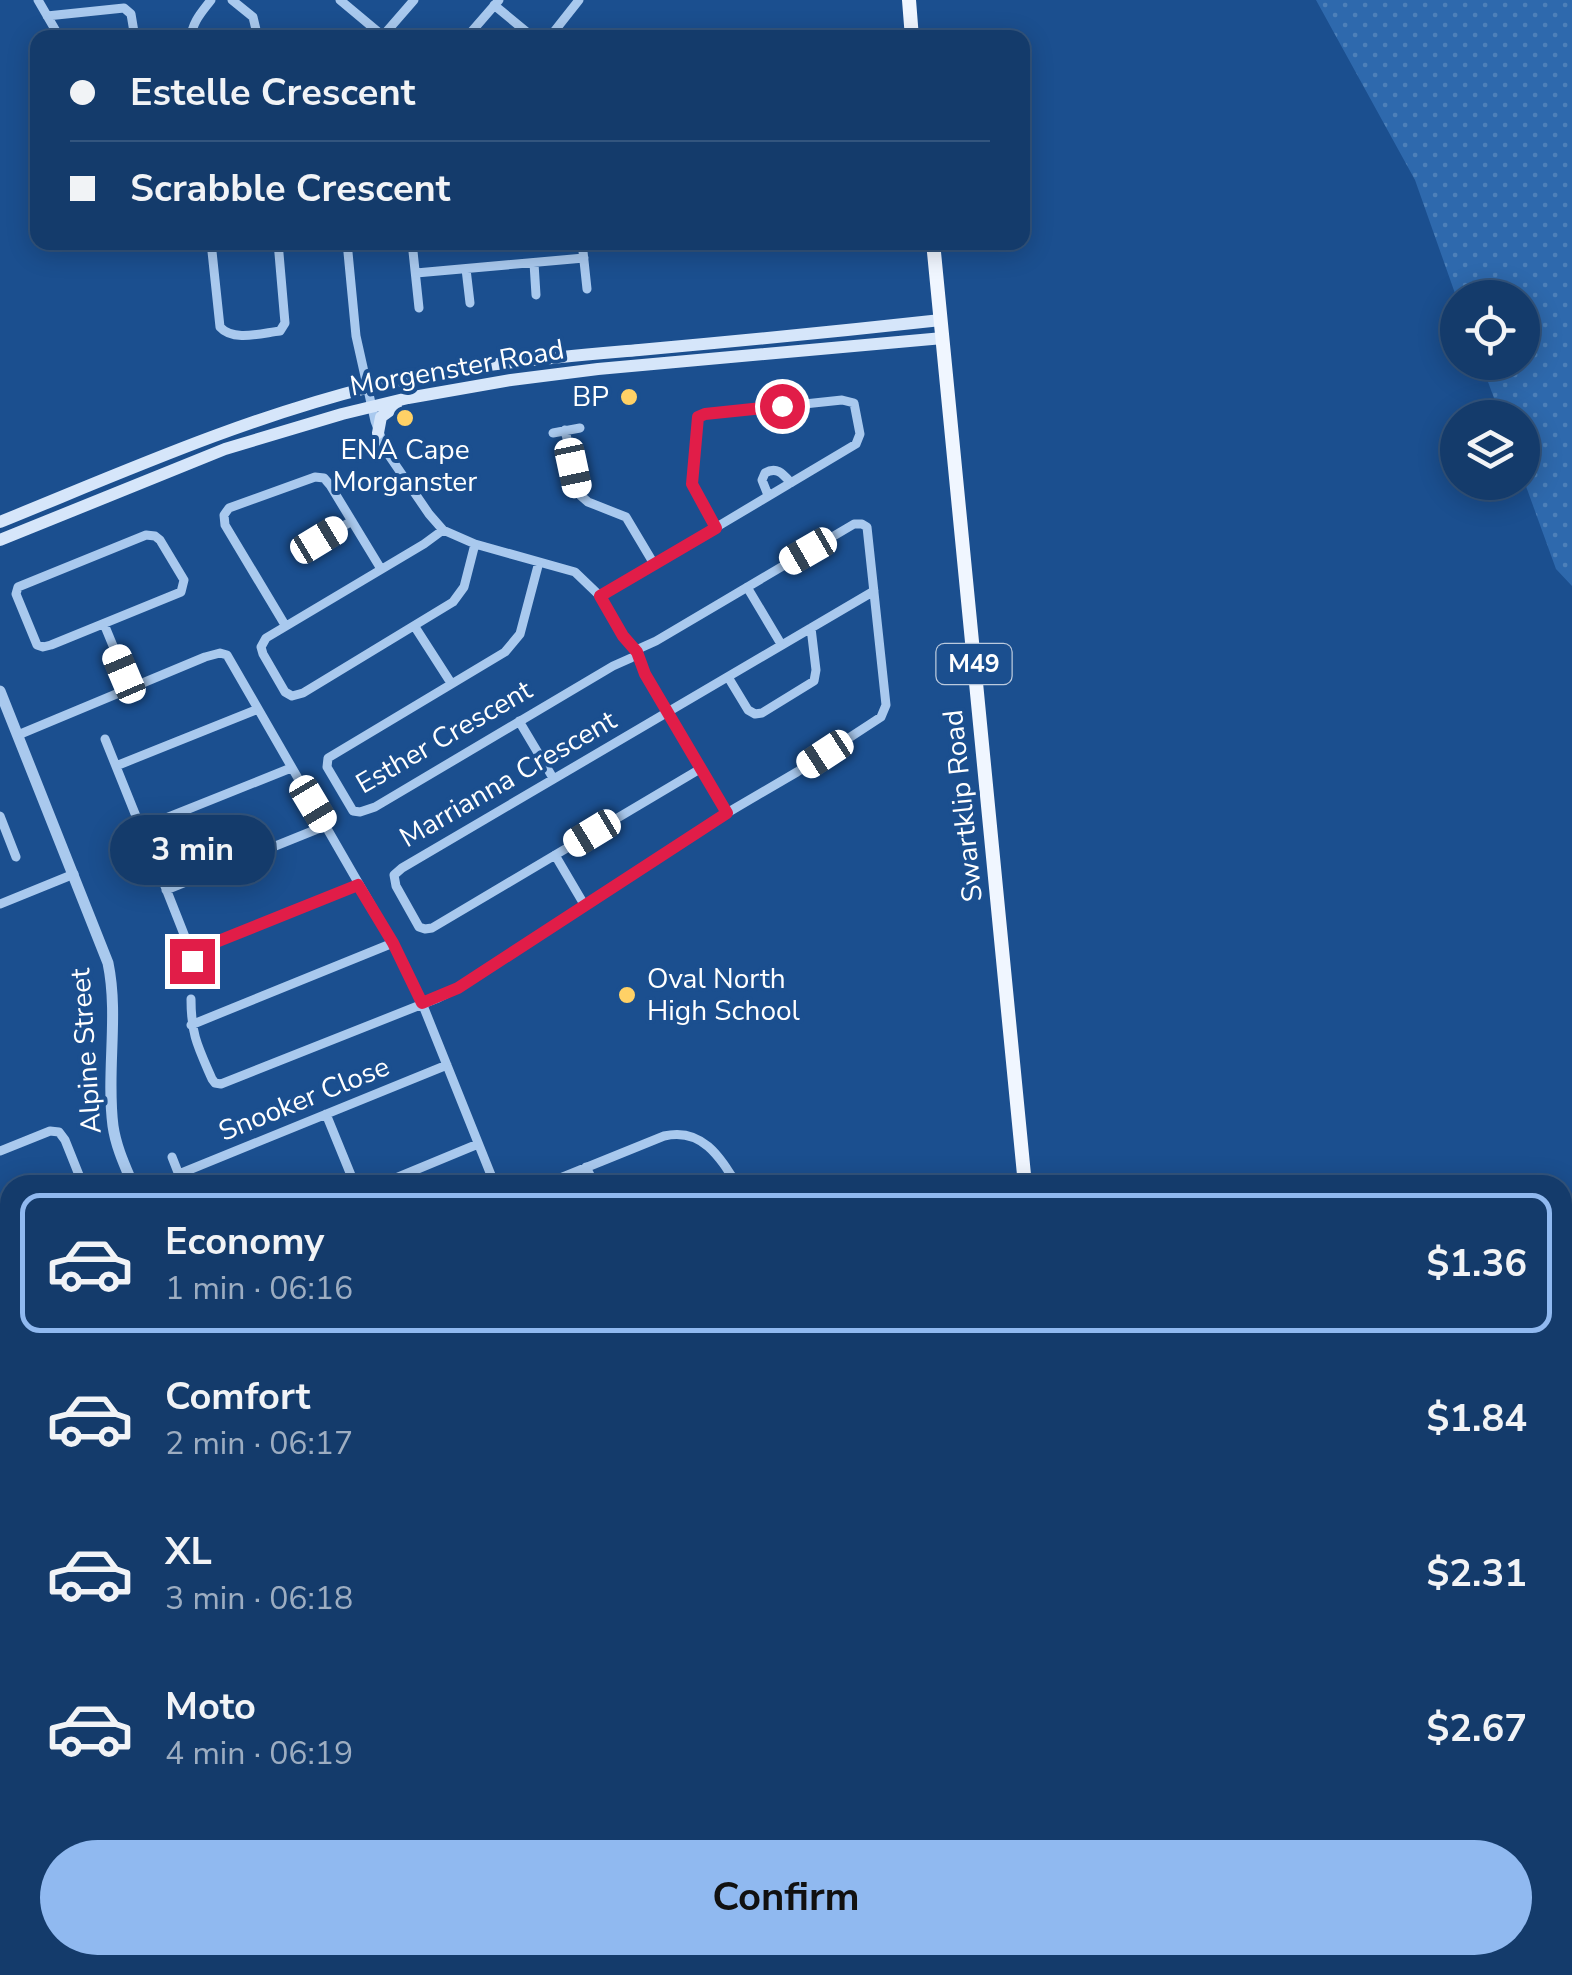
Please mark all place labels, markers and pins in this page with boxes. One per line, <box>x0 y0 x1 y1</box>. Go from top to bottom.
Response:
place label: BP <box>572 378 609 416</box>
marker: BP <box>618 386 640 408</box>
marker: ENA Cape Morganster <box>394 407 416 429</box>
place label: ENA Cape Morganster <box>333 431 477 501</box>
place label: Oval North High School <box>647 960 801 1030</box>
marker: Oval North High School <box>616 984 638 1006</box>

